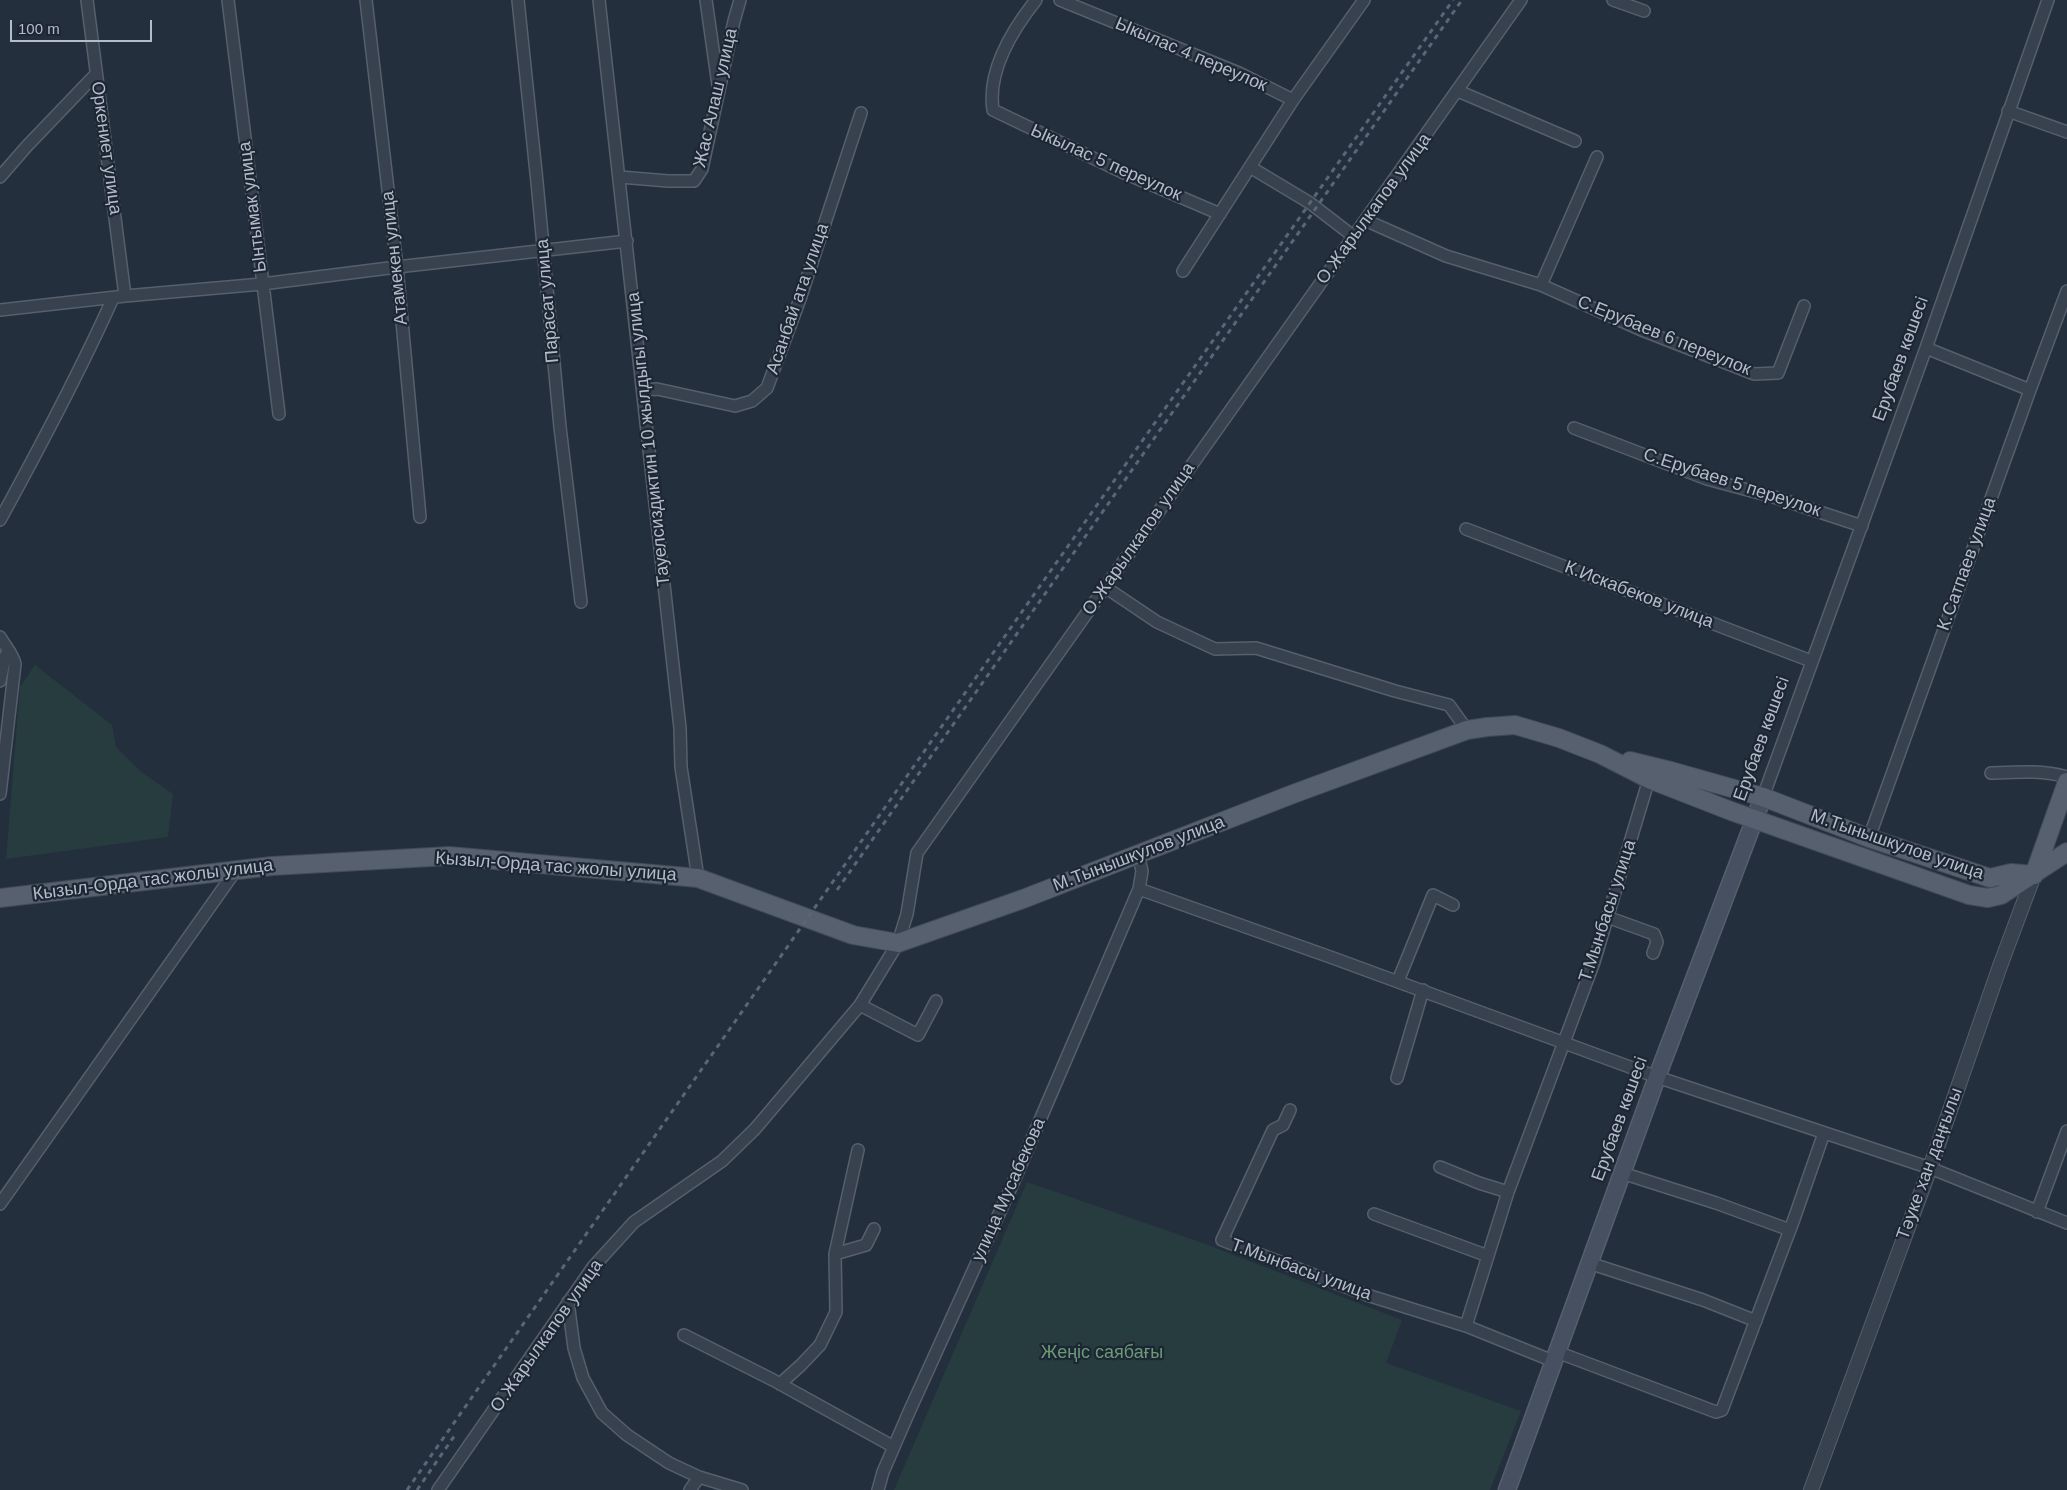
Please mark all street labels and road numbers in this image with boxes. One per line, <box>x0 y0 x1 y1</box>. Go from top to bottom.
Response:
street label: Ыкылас 4 переулок <box>1112 13 1270 97</box>
street label: Жас Алаш улица <box>689 26 743 170</box>
street label: Оркениет улица <box>86 80 126 216</box>
street label: Ыкылас 5 переулок <box>1027 120 1185 206</box>
street label: О.Жарылкапов улица <box>1312 129 1436 289</box>
street label: Ынтымак улица <box>234 140 272 274</box>
street label: Атамекен улица <box>377 190 413 326</box>
street label: Асанбай ата улица <box>762 221 834 377</box>
street label: Парасат улица <box>532 238 564 364</box>
street label: Тауелсиздиктин 10 жылдыгы улица <box>623 291 675 587</box>
street label: С.Ерубаев 6 переулок <box>1574 291 1754 381</box>
street label: Ерубаев көшесі <box>1868 294 1934 424</box>
street label: С.Ерубаев 5 переулок <box>1641 444 1823 522</box>
street label: О.Жарылкапов улица <box>1078 459 1200 619</box>
street label: К.Сатпаев улица <box>1933 494 2001 634</box>
street label: К.Искабеков улица <box>1561 557 1717 633</box>
street label: Ерубаев көшесі <box>1729 674 1795 804</box>
street label: М.Тынышкулов улица <box>1807 805 1987 885</box>
street label: М.Тынышкулов улица <box>1050 811 1228 897</box>
street label: Т.Мынбасы улица <box>1575 837 1641 985</box>
street label: Кызыл-Орда тас жолы улица <box>435 848 677 886</box>
street label: Кызыл-Орда тас жолы улица <box>32 855 274 905</box>
street label: Ерубаев көшесі <box>1587 1054 1653 1184</box>
street label: Тәуке хан даңғылы <box>1892 1085 1968 1243</box>
street label: улица Мусабекова <box>968 1115 1050 1265</box>
street label: Т.Мынбасы улица <box>1228 1235 1374 1305</box>
street label: О.Жарылкапов улица <box>486 1256 608 1416</box>

